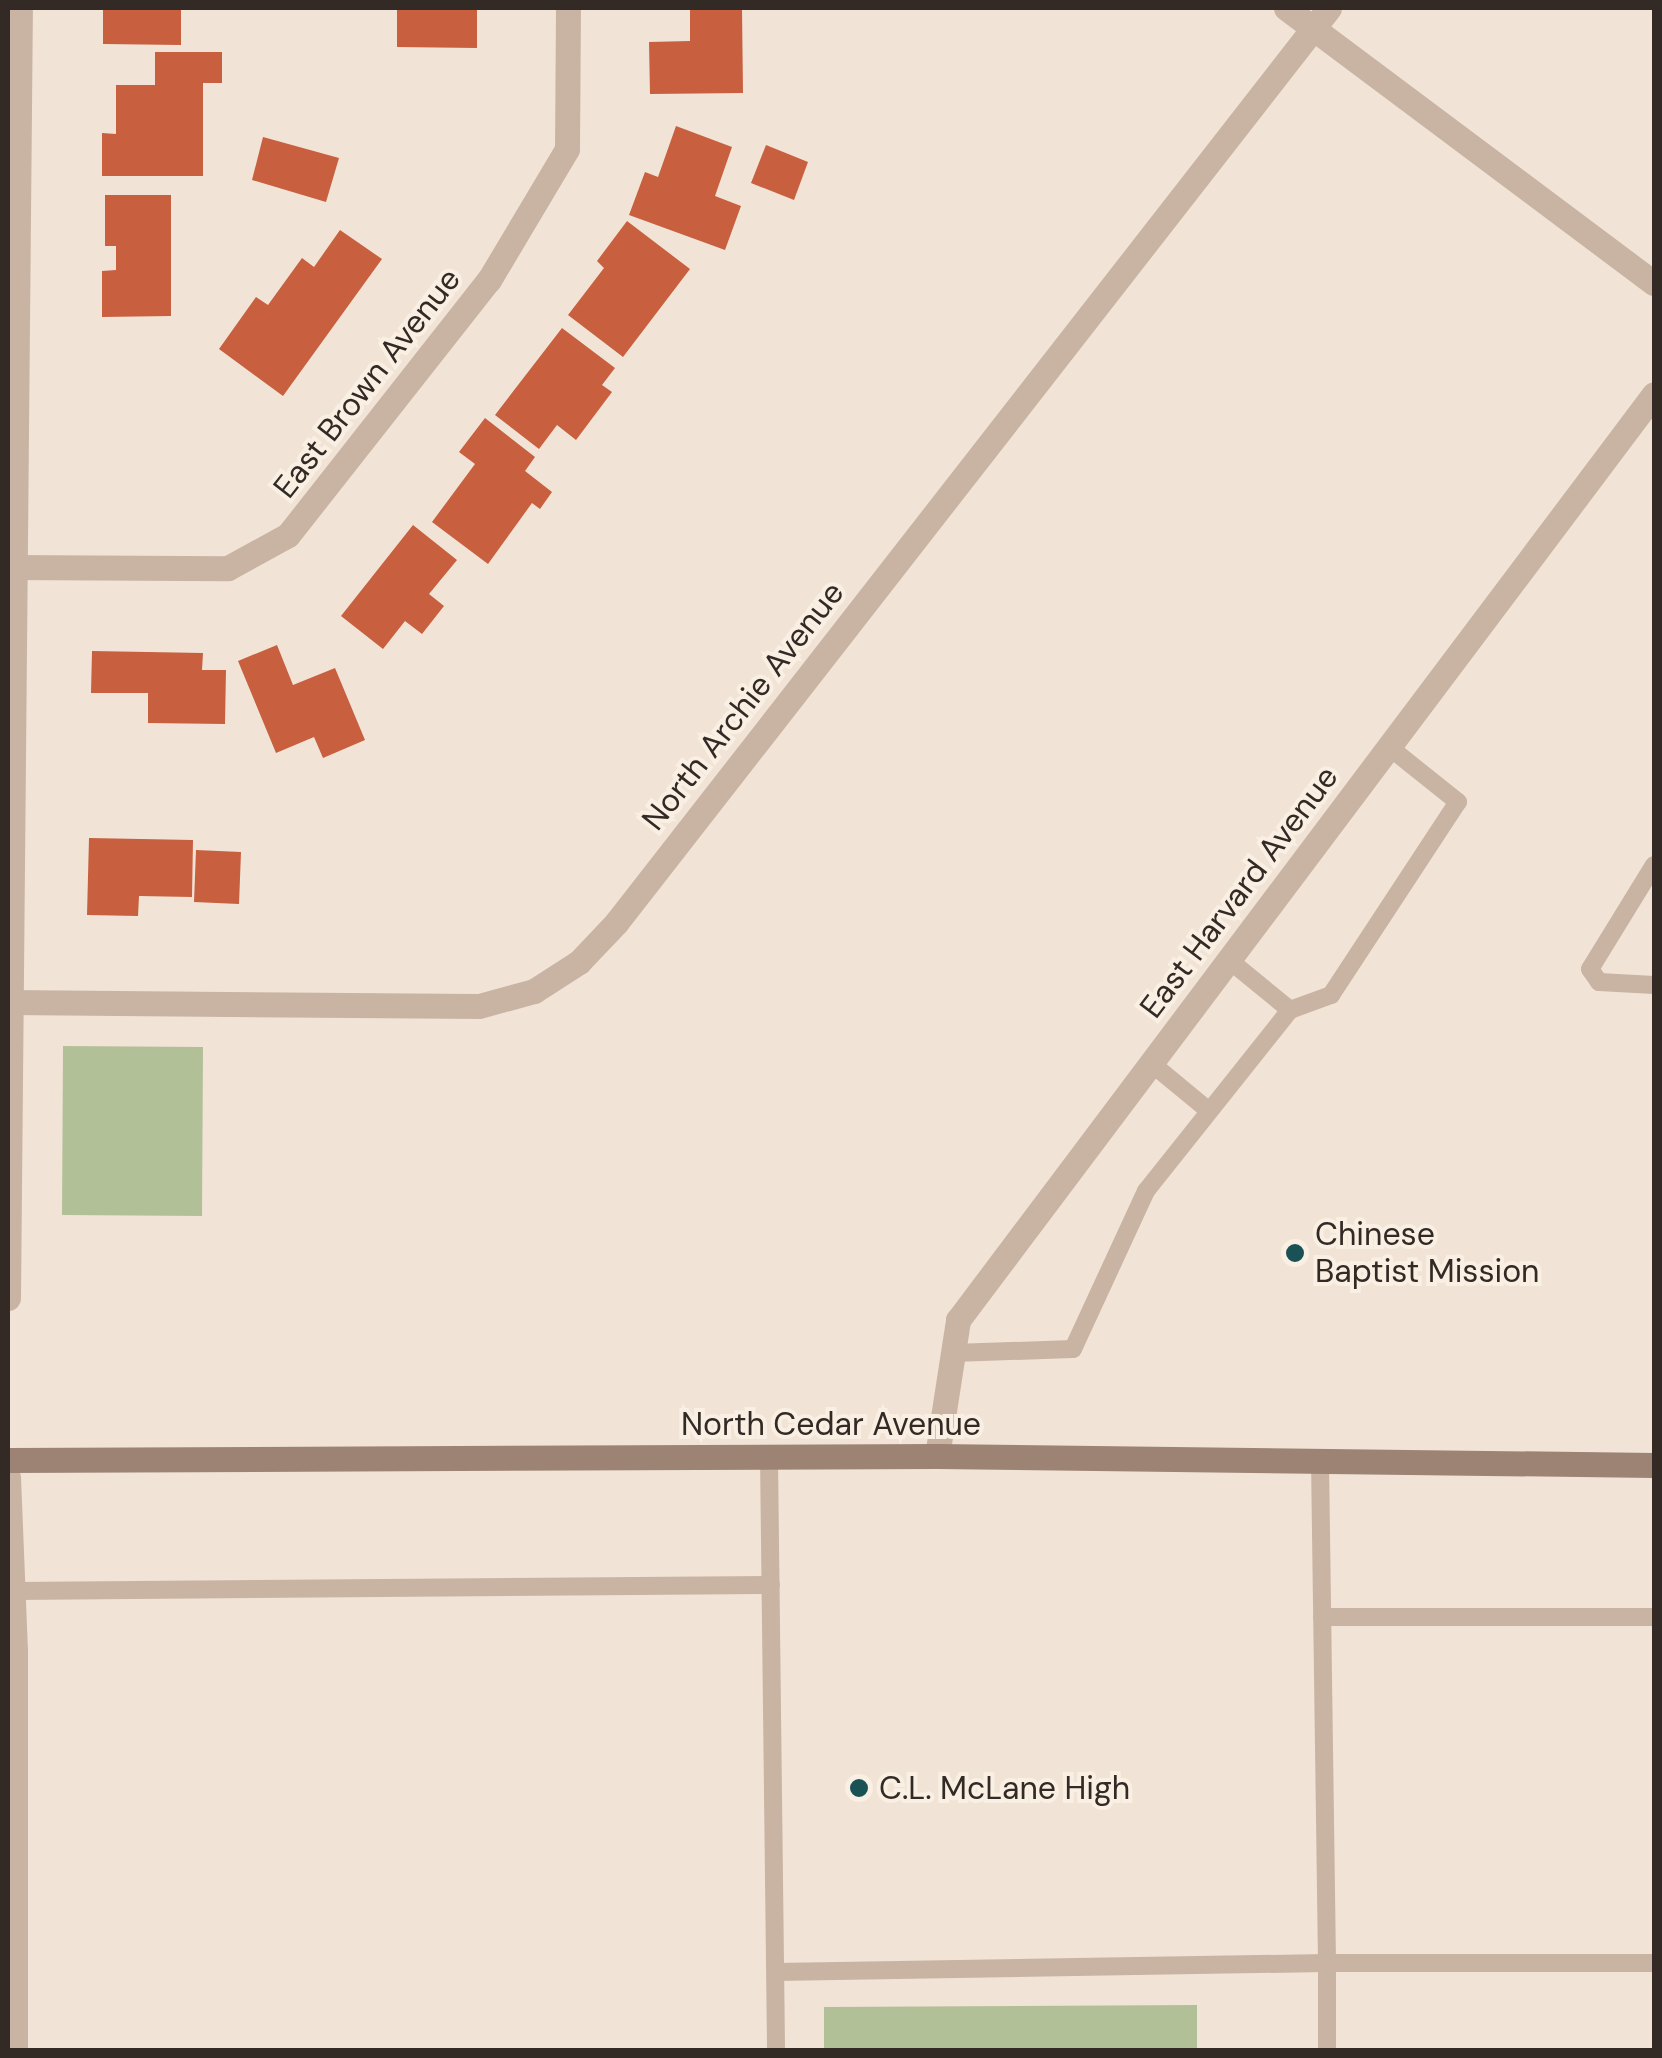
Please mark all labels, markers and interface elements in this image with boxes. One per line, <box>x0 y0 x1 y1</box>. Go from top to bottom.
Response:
street label: East Brown Avenue <box>265 261 469 505</box>
street label: North Archie Avenue <box>634 574 852 838</box>
street label: East Harvard Avenue <box>1132 759 1346 1025</box>
place label: Chinese Baptist Mission <box>1315 1216 1539 1291</box>
marker: Chinese Baptist Mission <box>1284 1242 1306 1264</box>
street label: North Cedar Avenue <box>681 1405 981 1443</box>
place label: C.L. McLane High <box>879 1769 1130 1807</box>
marker: C.L. McLane High <box>848 1777 870 1799</box>

